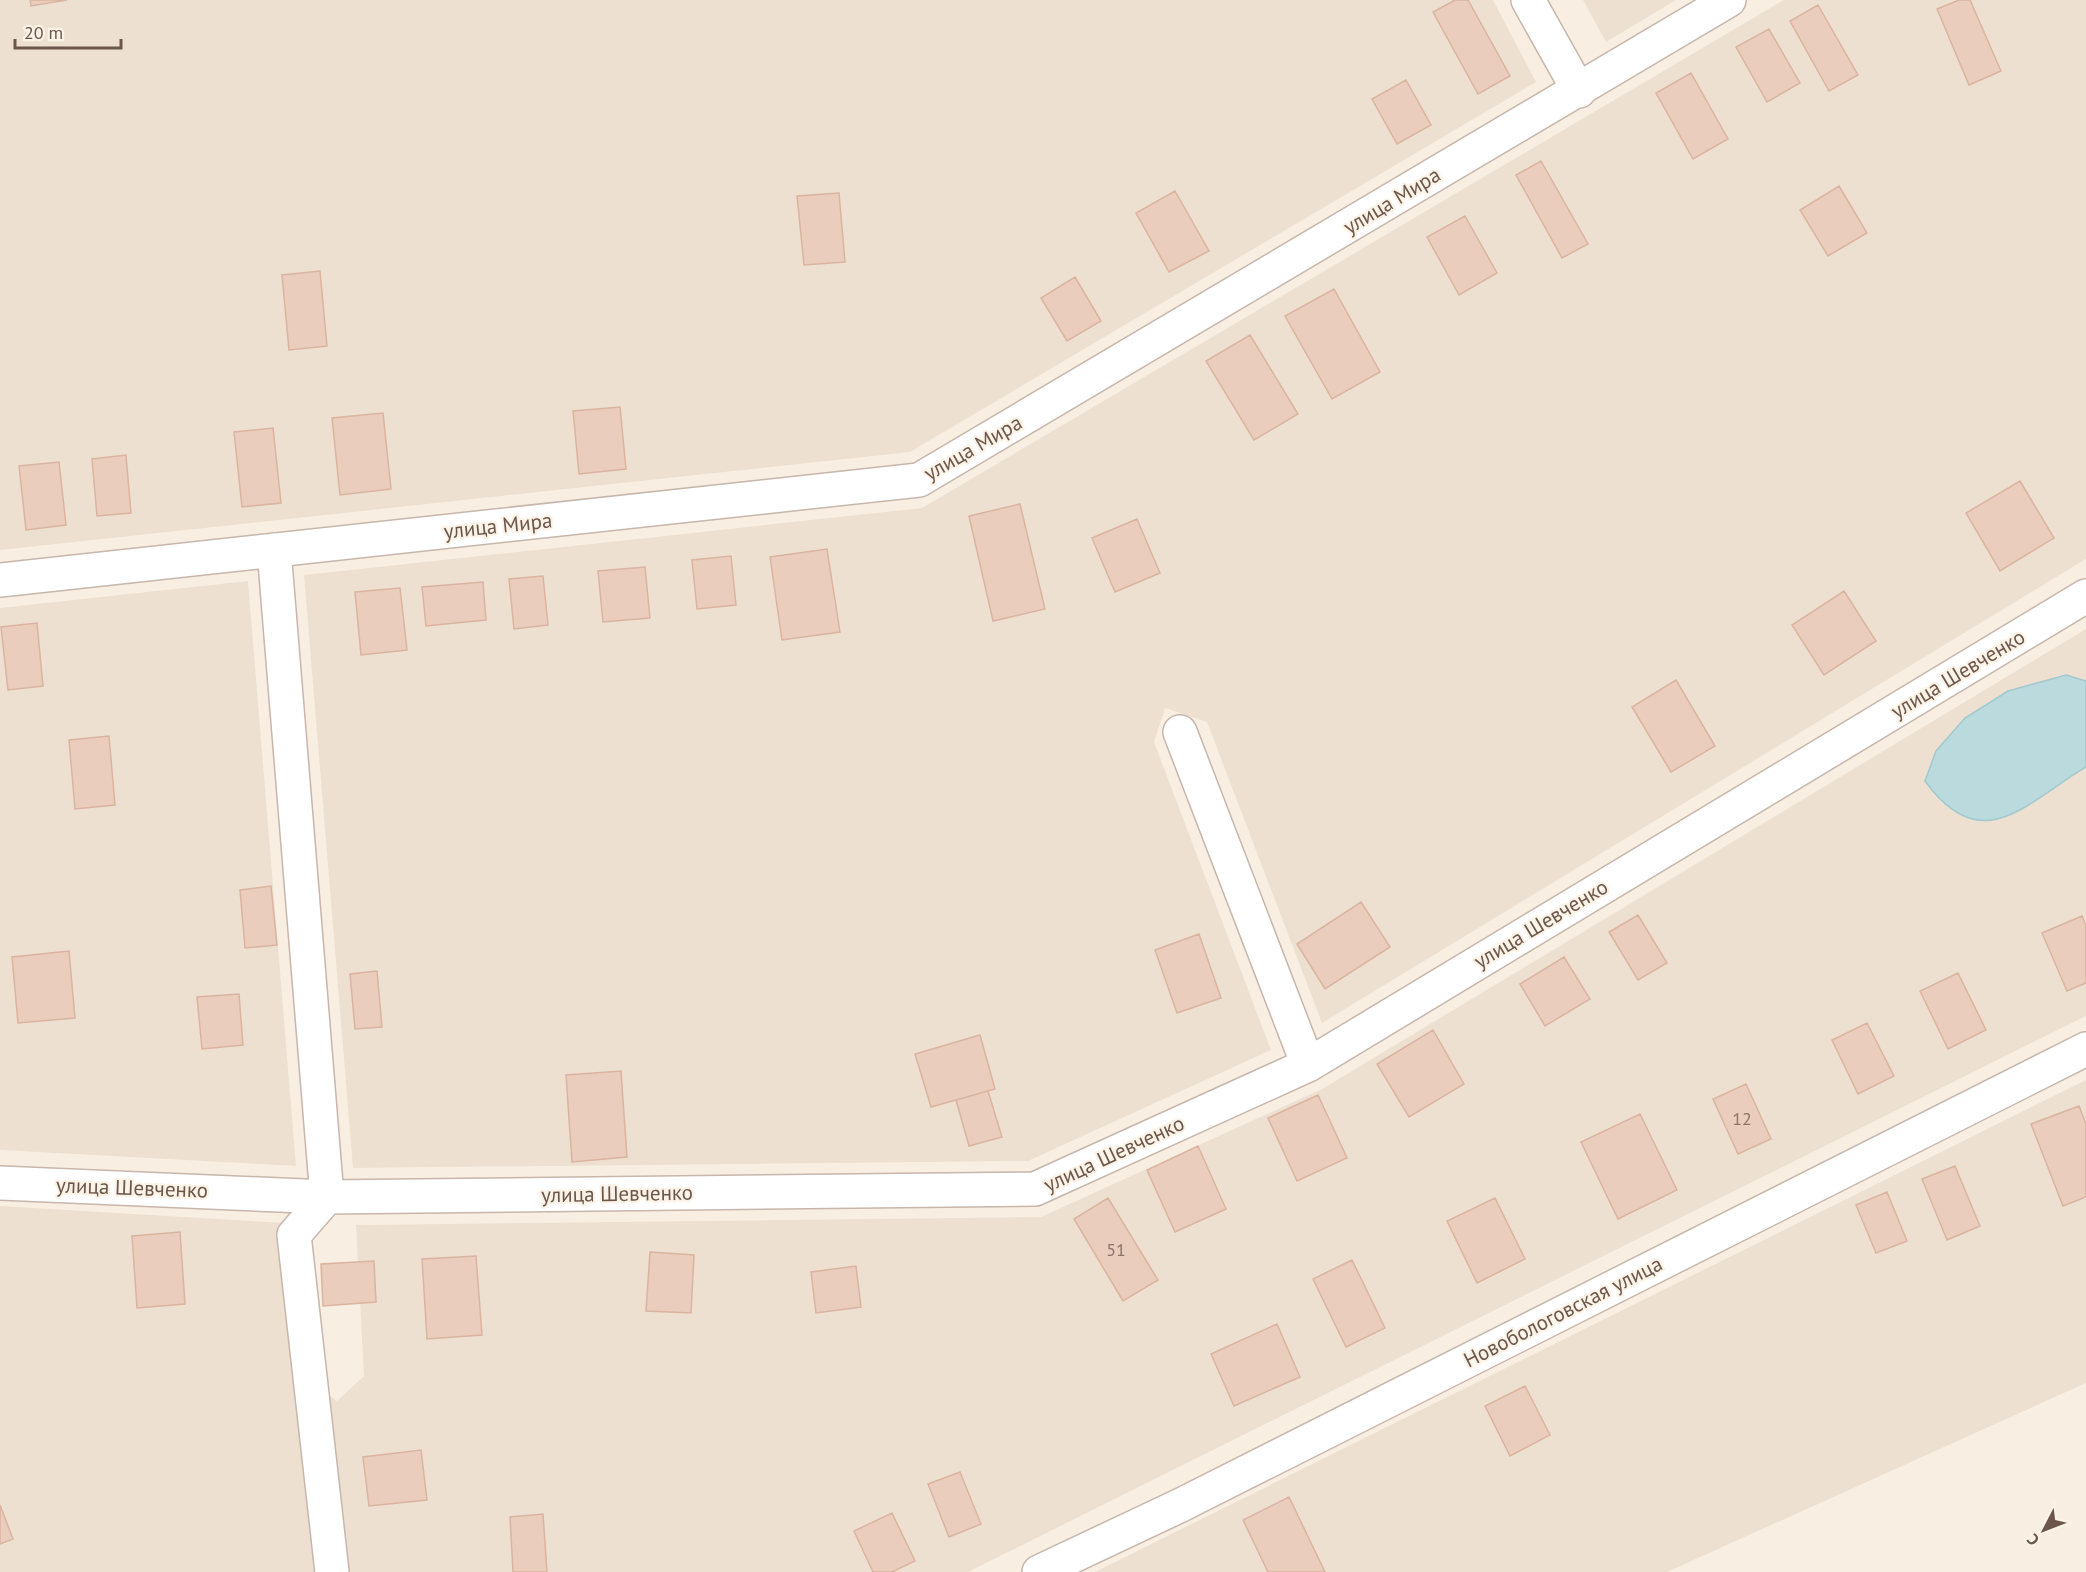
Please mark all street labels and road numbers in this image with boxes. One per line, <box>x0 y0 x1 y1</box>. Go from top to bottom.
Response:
street label: улица Мира <box>1338 161 1445 240</box>
street label: улица Мира <box>919 409 1027 486</box>
street label: улица Мира <box>442 506 554 545</box>
street label: улица Шевченко <box>1886 623 2030 724</box>
street label: улица Шевченко <box>1469 873 1613 974</box>
street label: улица Шевченко <box>1039 1109 1188 1198</box>
street label: улица Шевченко <box>56 1171 208 1204</box>
street label: улица Шевченко <box>541 1179 693 1208</box>
street label: Новобологовская улица <box>1459 1250 1667 1373</box>

